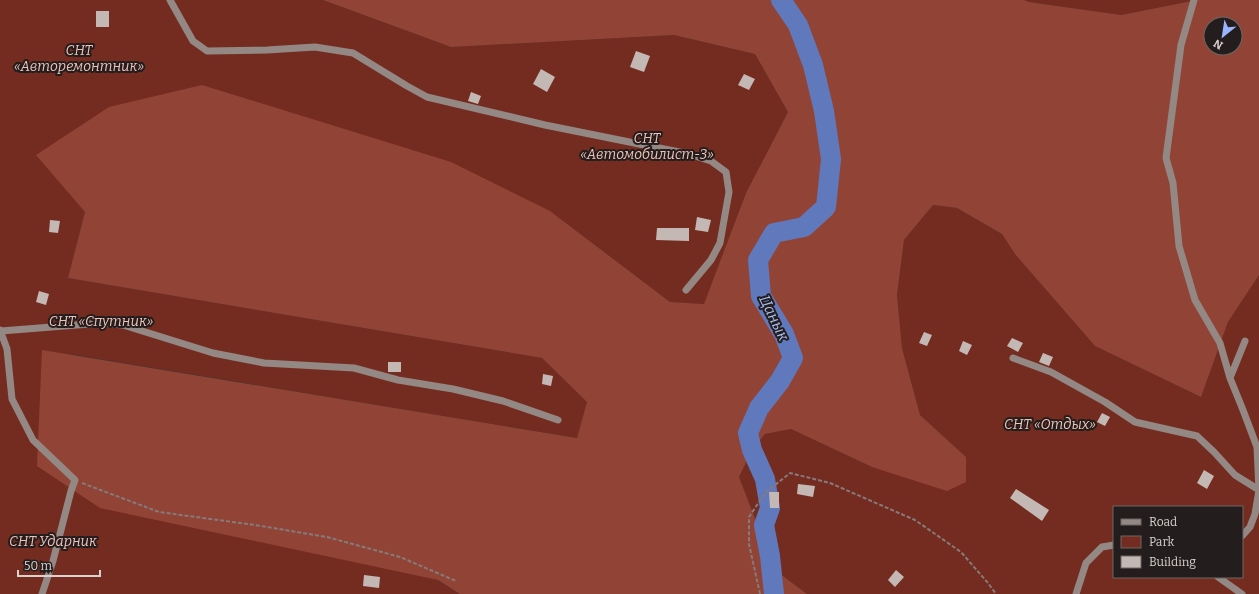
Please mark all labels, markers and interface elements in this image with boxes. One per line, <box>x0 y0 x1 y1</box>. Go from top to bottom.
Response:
north arrow <box>1203 16 1243 56</box>
text: N <box>1211 36 1225 52</box>
park label: СНТ «Авторемонтник» <box>14 42 144 75</box>
park label: СНТ «Автомобилист-3» <box>580 130 714 163</box>
water label: Цанык <box>755 292 793 344</box>
park label: СНТ «Спутник» <box>49 313 153 330</box>
park label: СНТ «Отдых» <box>1004 416 1096 433</box>
legend <box>1113 506 1243 578</box>
text: Road <box>1149 515 1177 529</box>
park label: СНТ Ударник <box>9 533 97 550</box>
text: Park <box>1149 535 1175 549</box>
scale bar <box>18 552 100 578</box>
text: Building <box>1149 555 1196 569</box>
text: 50 m <box>24 559 53 573</box>

